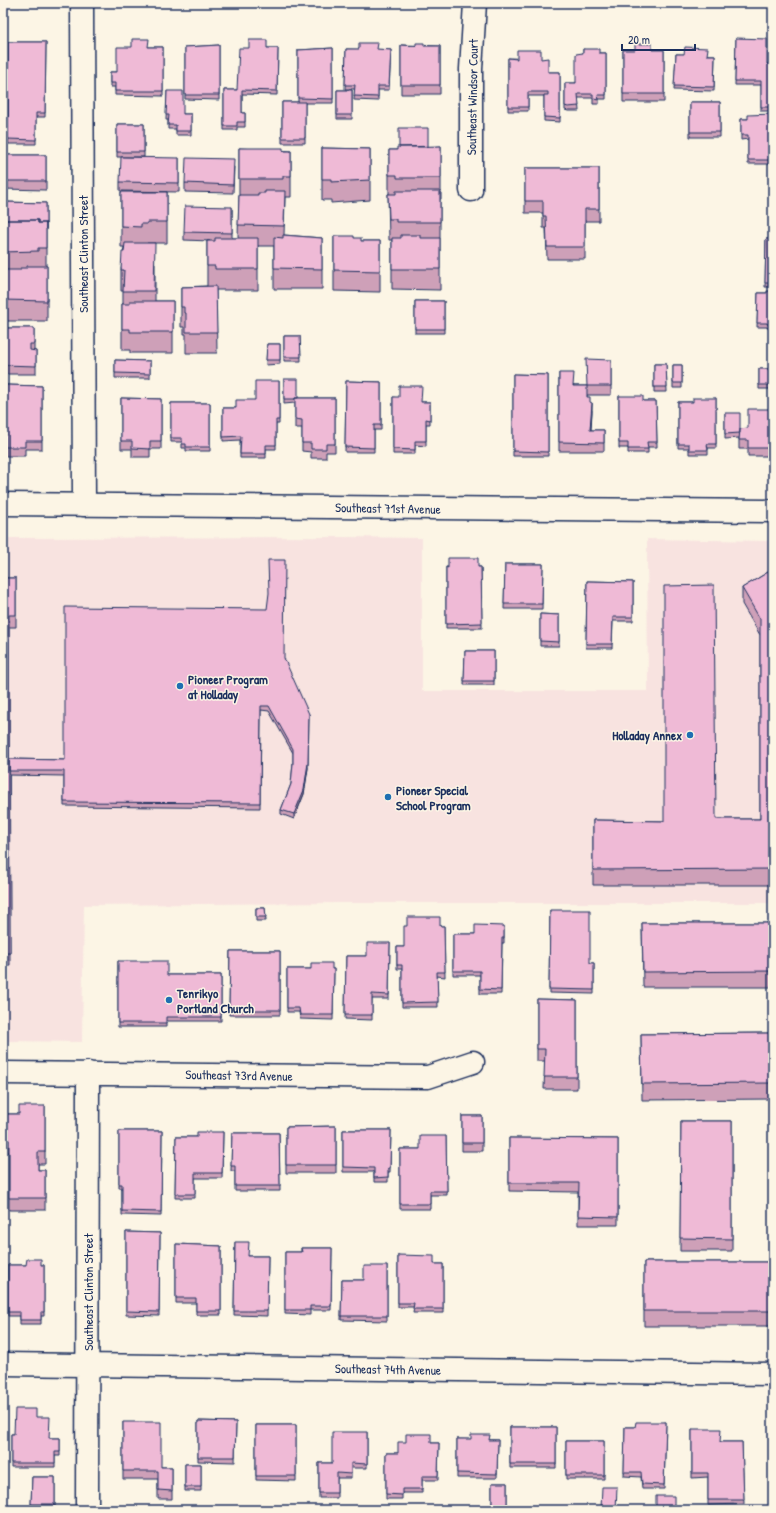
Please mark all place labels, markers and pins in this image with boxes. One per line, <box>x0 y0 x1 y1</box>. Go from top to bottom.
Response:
place label: Pioneer Program at Holladay <box>188 670 268 704</box>
marker: Pioneer Program at Holladay <box>175 681 185 691</box>
place label: Holladay Annex <box>612 726 682 745</box>
marker: Holladay Annex <box>685 730 695 740</box>
place label: Pioneer Special School Program <box>396 781 471 815</box>
marker: Pioneer Special School Program <box>383 792 393 802</box>
place label: Tenrikyo Portland Church <box>176 984 254 1017</box>
marker: Tenrikyo Portland Church <box>164 995 174 1005</box>

